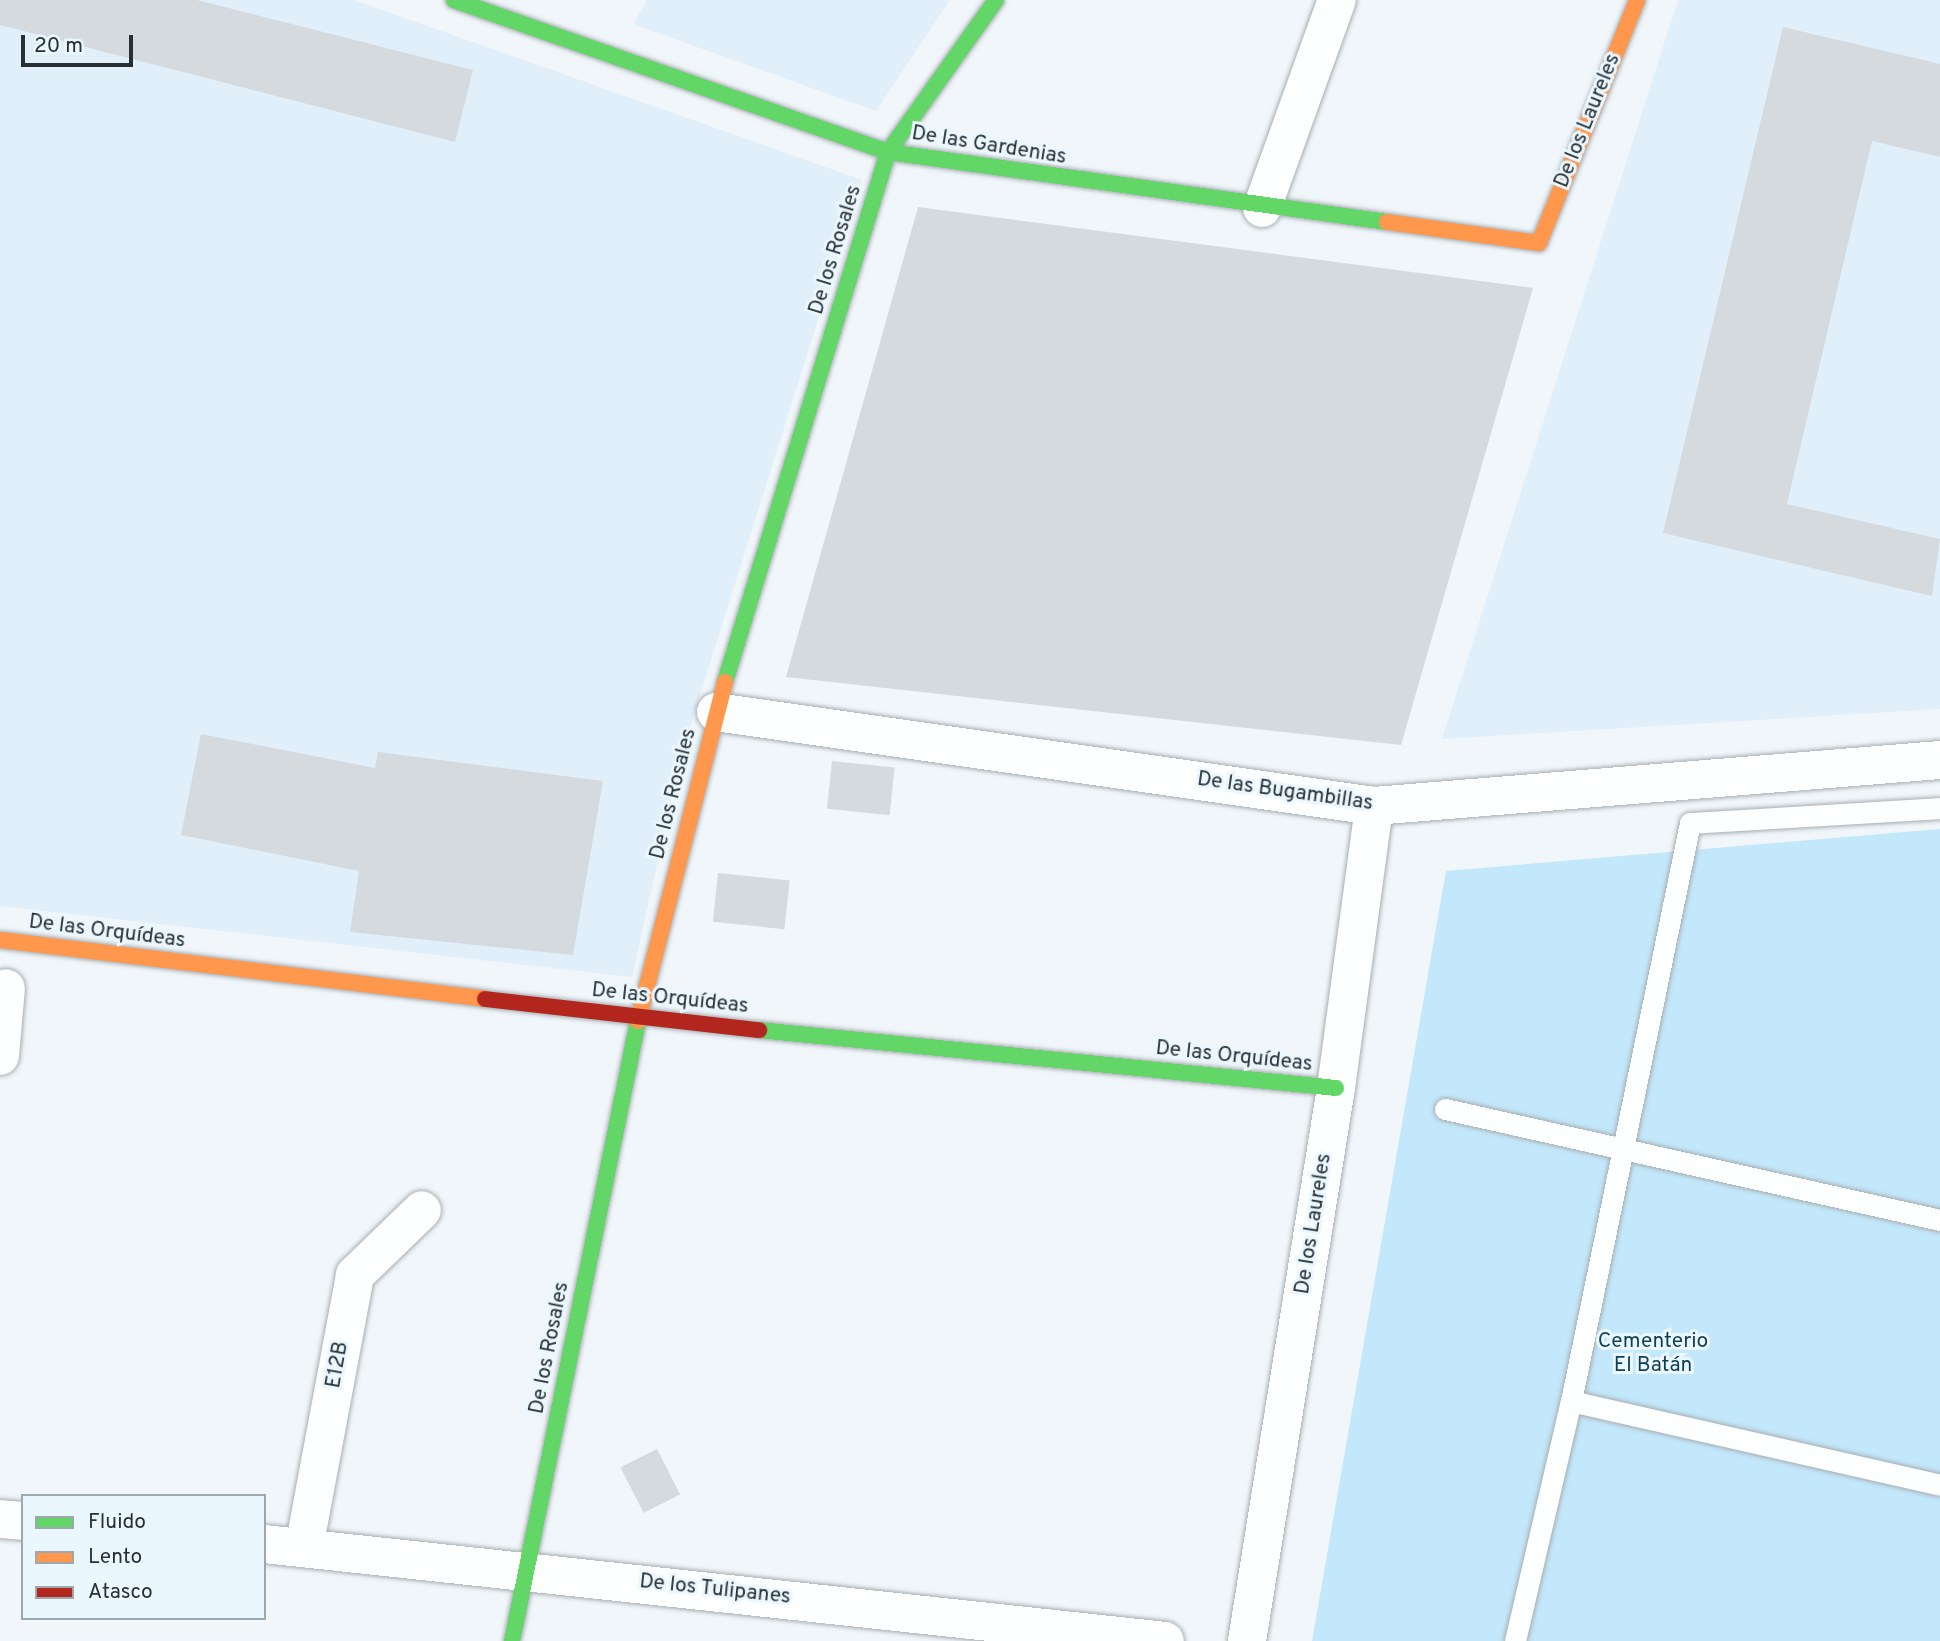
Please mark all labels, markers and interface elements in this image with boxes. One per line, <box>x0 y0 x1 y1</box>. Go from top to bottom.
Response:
scale bar <box>24 21 136 65</box>
text: 20 m <box>34 33 83 60</box>
street label: De los Laureles <box>1550 50 1626 192</box>
street label: De las Gardenias <box>910 121 1068 171</box>
street label: De los Rosales <box>804 182 868 318</box>
street label: De los Rosales <box>646 726 702 862</box>
street label: De las Bugambillas <box>1195 767 1375 817</box>
street label: De las Orquídeas <box>27 910 187 954</box>
street label: De las Orquídeas <box>590 978 750 1020</box>
street label: De las Orquídeas <box>1154 1036 1314 1078</box>
street label: De los Laureles <box>1290 1152 1338 1296</box>
street label: De los Rosales <box>525 1280 575 1416</box>
park label: Cementerio El Batán <box>1598 1329 1708 1379</box>
street label: E12B <box>322 1340 354 1390</box>
legend <box>21 1494 266 1620</box>
text: Fluido <box>88 1509 146 1536</box>
text: Lento <box>88 1544 142 1571</box>
street label: De los Tulipanes <box>638 1569 792 1611</box>
text: Atasco <box>88 1579 153 1606</box>

